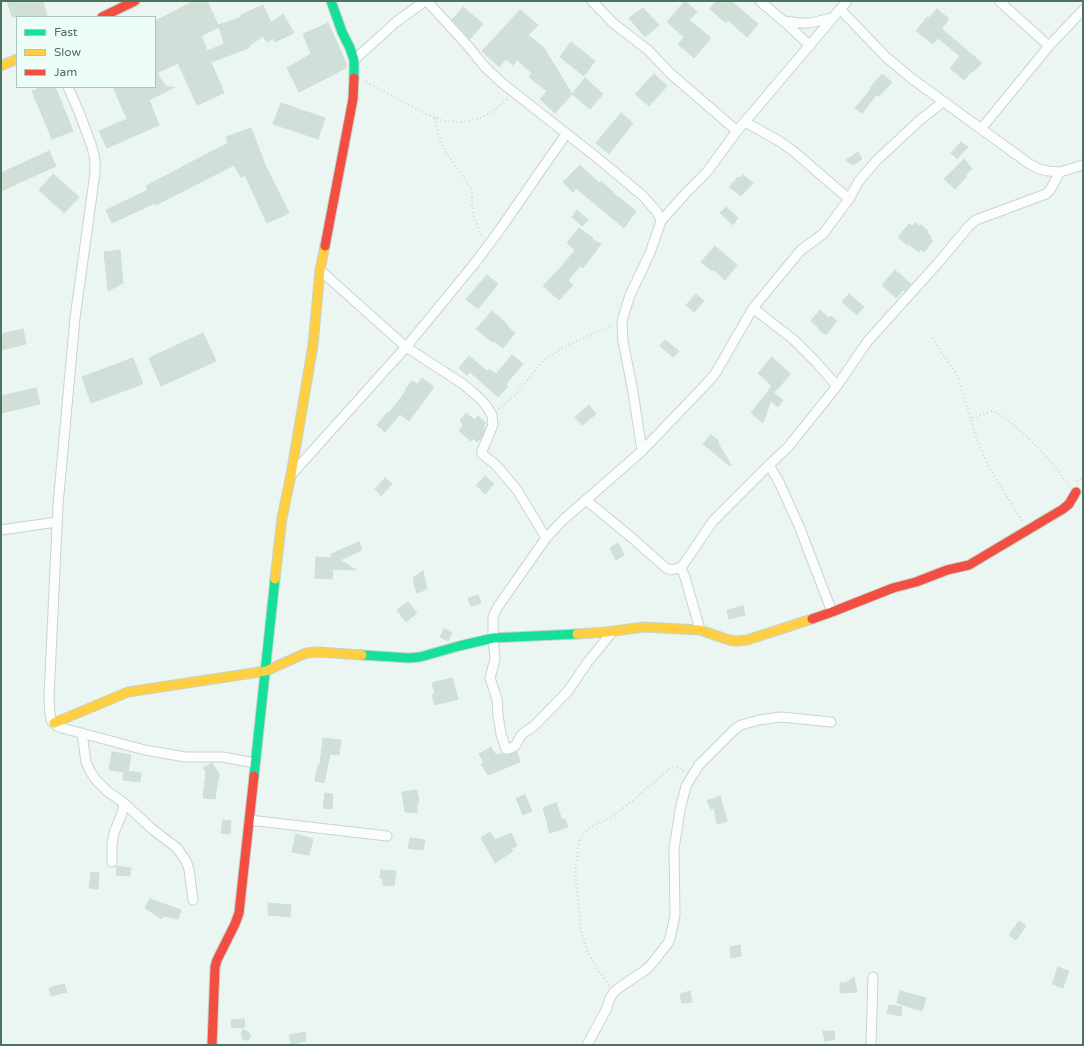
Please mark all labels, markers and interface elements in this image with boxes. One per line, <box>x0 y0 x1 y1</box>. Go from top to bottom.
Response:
legend <box>16 16 156 88</box>
text: Fast <box>54 25 77 39</box>
text: Slow <box>54 45 81 59</box>
text: Jam <box>54 65 77 79</box>

